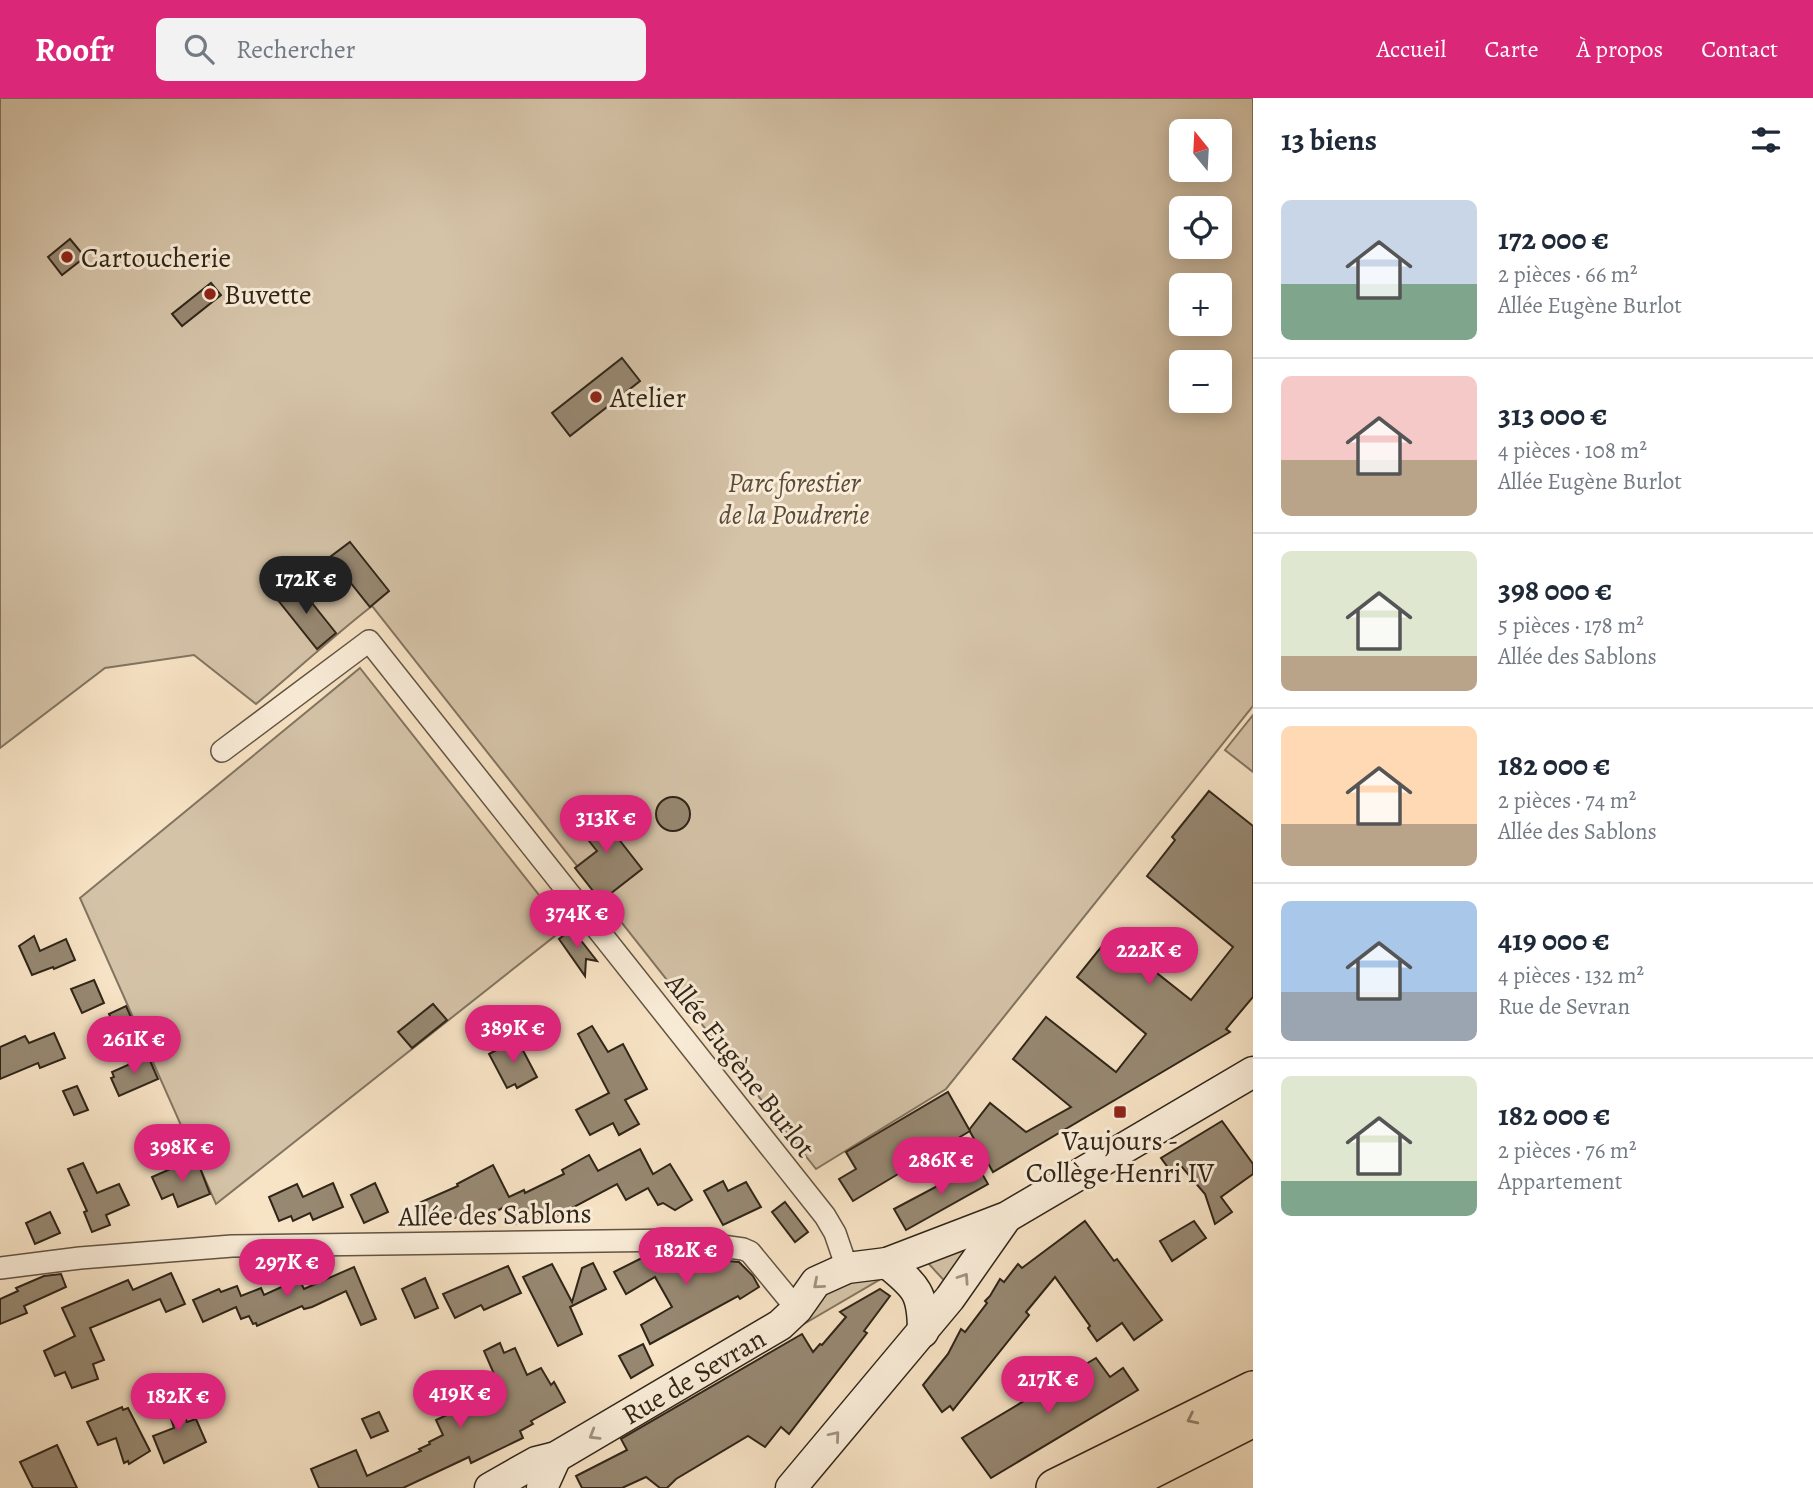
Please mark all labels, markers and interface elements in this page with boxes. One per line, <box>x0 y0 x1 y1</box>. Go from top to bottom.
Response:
search box <box>156 18 646 81</box>
text: Roofr <box>35 27 114 72</box>
icon: search <box>180 30 218 68</box>
text: Rechercher <box>236 32 356 67</box>
text: Accueil <box>1376 33 1446 65</box>
text: Carte <box>1484 33 1539 65</box>
text: À propos <box>1577 33 1663 65</box>
text: Contact <box>1701 33 1778 65</box>
north arrow <box>1169 119 1232 182</box>
map controls <box>1169 119 1232 413</box>
text: 13 biens <box>1281 120 1377 160</box>
icon: filters <box>1747 121 1785 159</box>
button: locate <box>1169 196 1232 259</box>
text: 172 000 € <box>1498 219 1609 259</box>
icon: home <box>1337 228 1421 312</box>
place label: Cartoucherie <box>81 239 231 277</box>
marker: Cartoucherie <box>59 249 75 265</box>
text: 2 pièces · 66 m² <box>1498 259 1638 290</box>
button: + <box>1169 273 1232 336</box>
place label: Buvette <box>224 276 311 314</box>
marker: Buvette <box>202 286 218 302</box>
text: Allée Eugène Burlot <box>1498 290 1682 321</box>
button: − <box>1169 350 1232 413</box>
place label: Atelier <box>609 379 686 417</box>
marker: Atelier <box>588 389 604 405</box>
text: 313 000 € <box>1498 395 1607 435</box>
icon: home <box>1337 404 1421 488</box>
text: 4 pièces · 108 m² <box>1498 435 1647 466</box>
park label: Parc forestier de la Poudrerie <box>719 464 869 534</box>
text: Allée Eugène Burlot <box>1498 466 1682 497</box>
pin: 172K € <box>249 556 363 616</box>
text: 172K € <box>275 563 337 594</box>
text: 398 000 € <box>1498 570 1612 610</box>
icon: home <box>1337 579 1421 663</box>
text: 5 pièces · 178 m² <box>1498 610 1644 641</box>
text: Allée des Sablons <box>1498 641 1657 672</box>
text: 182 000 € <box>1498 745 1611 785</box>
icon: home <box>1337 754 1421 838</box>
text: 2 pièces · 74 m² <box>1498 785 1636 816</box>
pin: 313K € <box>549 796 663 855</box>
text: 313K € <box>576 802 636 833</box>
text: Allée des Sablons <box>1498 816 1657 847</box>
pin: 374K € <box>520 890 634 950</box>
text: 374K € <box>546 897 608 928</box>
text: 419 000 € <box>1498 920 1610 960</box>
pin: 222K € <box>1092 928 1206 987</box>
icon: home <box>1337 929 1421 1013</box>
text: 222K € <box>1116 934 1182 965</box>
text: 4 pièces · 132 m² <box>1498 960 1644 991</box>
street label: Allée Eugène Burlot <box>656 965 824 1166</box>
text: Rue de Sevran <box>1498 991 1630 1022</box>
pin: 389K € <box>456 1006 570 1065</box>
text: 389K € <box>481 1012 545 1043</box>
pin: 261K € <box>77 1016 191 1076</box>
text: 261K € <box>103 1023 165 1054</box>
text: 182 000 € <box>1498 1095 1611 1135</box>
marker: Vaujours - Collège Henri IV <box>1112 1104 1128 1120</box>
icon: home <box>1337 1104 1421 1188</box>
place label: Vaujours - Collège Henri IV <box>1026 1122 1215 1192</box>
pin: 398K € <box>125 1124 239 1184</box>
text: 398K € <box>150 1131 214 1162</box>
text: 2 pièces · 76 m² <box>1498 1135 1637 1166</box>
pin: 286K € <box>884 1138 998 1197</box>
text: 286K € <box>908 1144 974 1175</box>
text: Appartement <box>1498 1166 1622 1197</box>
street label: Allée des Sablons <box>397 1194 592 1236</box>
pin: 182K € <box>629 1228 743 1287</box>
text: 182K € <box>655 1234 717 1265</box>
pin: 297K € <box>230 1240 344 1299</box>
text: 297K € <box>255 1246 319 1277</box>
one-way arrow <box>956 1272 969 1285</box>
one-way arrow <box>813 1276 826 1288</box>
street label: Rue de Sevran <box>615 1320 773 1434</box>
pin: 217K € <box>991 1356 1105 1416</box>
text: 217K € <box>1017 1363 1079 1394</box>
pin: 419K € <box>403 1370 517 1430</box>
pin: 182K € <box>121 1374 235 1433</box>
text: 419K € <box>429 1377 491 1408</box>
text: 182K € <box>147 1380 209 1411</box>
one-way arrow <box>1186 1411 1199 1425</box>
one-way arrow <box>588 1427 601 1440</box>
one-way arrow <box>827 1432 839 1445</box>

